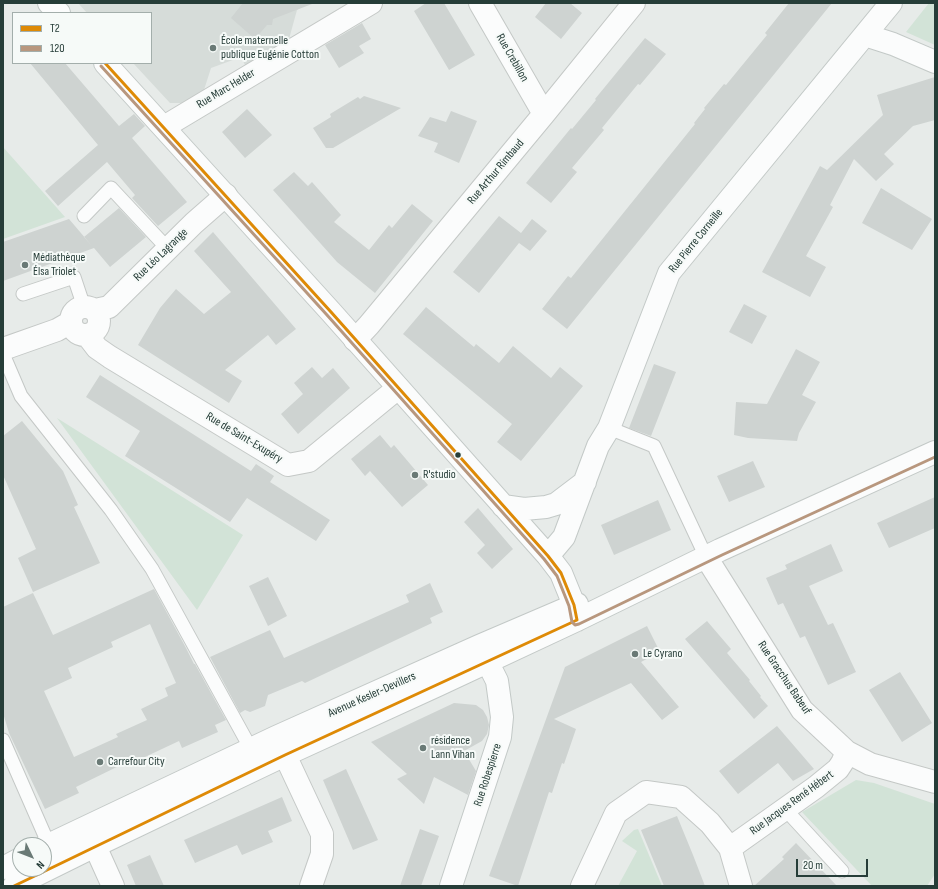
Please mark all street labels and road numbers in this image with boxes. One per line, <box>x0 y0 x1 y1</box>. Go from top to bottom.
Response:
street label: Rue Crebillon <box>493 31 531 85</box>
street label: Rue Marc Helder <box>194 66 258 112</box>
street label: Rue Arthur Rimbaud <box>465 137 527 207</box>
street label: Rue Pierre Corneille <box>666 206 726 276</box>
street label: Rue Léo Lagrange <box>131 226 191 284</box>
street label: Rue de Saint-Exupéry <box>203 410 285 466</box>
street label: Rue Gracchus Babeuf <box>754 639 814 717</box>
street label: Avenue Kesler-Devillers <box>326 669 418 721</box>
street label: Rue Robespierre <box>471 742 505 808</box>
street label: Rue Jacques René Hébert <box>747 768 837 838</box>

